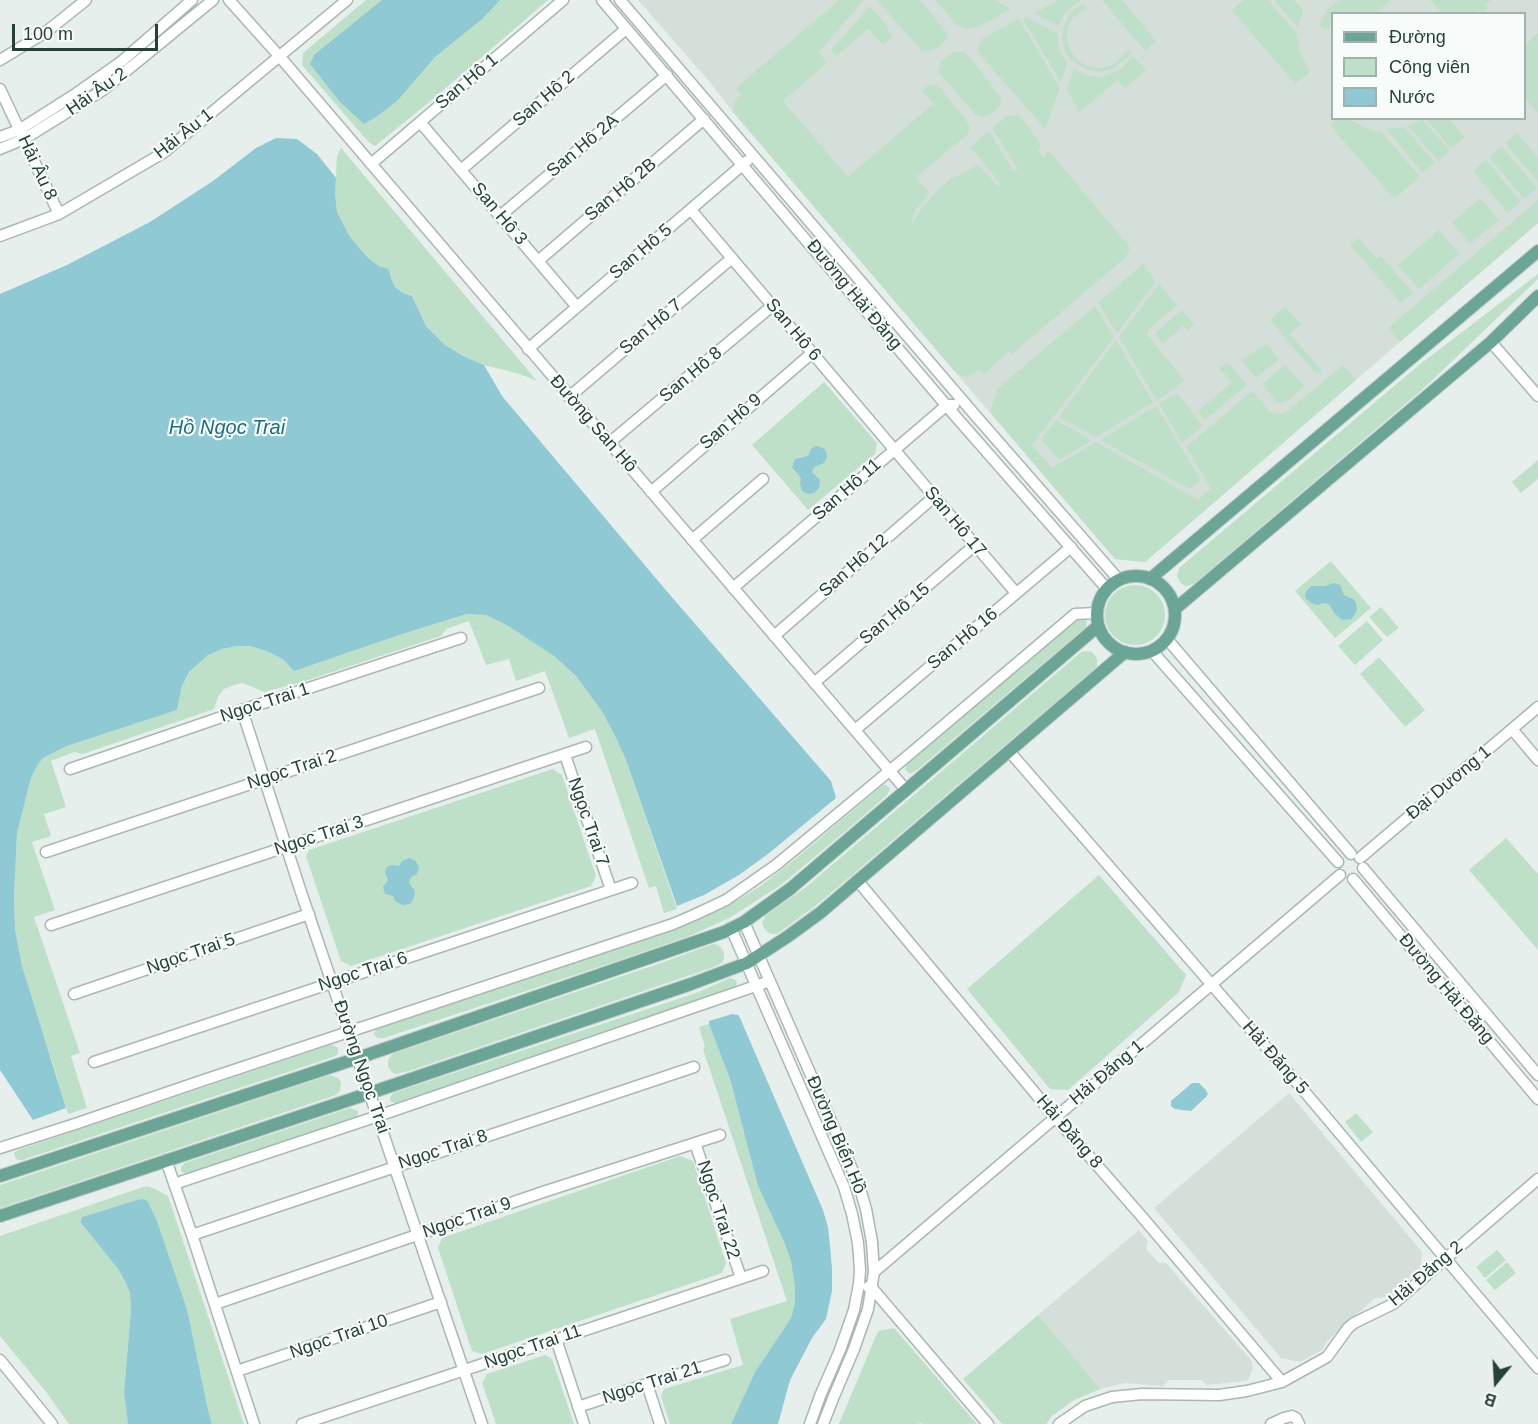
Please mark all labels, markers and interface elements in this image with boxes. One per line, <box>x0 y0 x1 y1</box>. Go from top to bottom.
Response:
scale bar <box>15 12 160 50</box>
legend <box>1331 12 1526 120</box>
text: 100 m <box>23 24 73 44</box>
text: Đường <box>1389 27 1446 47</box>
street label: San Hô 1 <box>431 50 503 114</box>
text: Công viên <box>1389 57 1470 77</box>
street label: Hải Âu 2 <box>63 63 131 121</box>
street label: San Hô 2 <box>509 66 579 132</box>
text: Nước <box>1389 87 1435 107</box>
street label: Hải Âu 1 <box>150 104 218 164</box>
street label: San Hô 2A <box>543 110 623 182</box>
street label: Hải Âu 8 <box>13 132 61 204</box>
street label: San Hô 2B <box>581 154 661 226</box>
street label: San Hô 3 <box>467 178 531 250</box>
street label: San Hô 5 <box>605 220 677 284</box>
street label: Đường Hải Đăng <box>802 236 906 354</box>
street label: San Hô 6 <box>761 294 825 366</box>
street label: San Hô 7 <box>615 295 687 359</box>
street label: San Hô 8 <box>655 343 727 407</box>
street label: Đường San Hô <box>545 371 641 477</box>
street label: San Hô 9 <box>696 389 766 455</box>
water label: Hồ Ngọc Trai <box>169 416 285 440</box>
street label: San Hô 11 <box>808 454 886 526</box>
street label: San Hô 17 <box>919 482 991 562</box>
street label: San Hô 12 <box>815 530 893 602</box>
street label: San Hô 15 <box>855 578 935 650</box>
street label: San Hô 16 <box>923 603 1003 675</box>
street label: Ngọc Trai 1 <box>218 678 312 728</box>
street label: Đại Dương 1 <box>1402 741 1496 825</box>
street label: Ngọc Trai 2 <box>245 745 339 795</box>
street label: Ngọc Trai 7 <box>563 775 613 869</box>
street label: Ngọc Trai 3 <box>272 811 366 861</box>
street label: Ngọc Trai 5 <box>144 929 238 979</box>
street label: Đường Hải Đăng <box>1394 930 1498 1048</box>
street label: Ngọc Trai 6 <box>316 947 410 997</box>
street label: Đường Ngọc Trai <box>328 998 394 1136</box>
street label: Hải Đăng 5 <box>1237 1017 1313 1099</box>
street label: Hải Đăng 1 <box>1066 1036 1148 1110</box>
street label: Đường Biển Hồ <box>801 1073 871 1197</box>
street label: Hải Đăng 8 <box>1031 1091 1107 1173</box>
street label: Ngọc Trai 8 <box>396 1125 490 1175</box>
street label: Ngọc Trai 22 <box>692 1158 744 1262</box>
street label: Ngọc Trai 9 <box>420 1193 514 1243</box>
street label: Hải Đăng 2 <box>1385 1237 1467 1311</box>
street label: Ngọc Trai 10 <box>287 1310 391 1364</box>
street label: Ngọc Trai 11 <box>482 1320 584 1374</box>
north arrow <box>1466 1352 1526 1412</box>
street label: Ngọc Trai 21 <box>600 1357 704 1409</box>
text: B <box>1482 1390 1498 1409</box>

